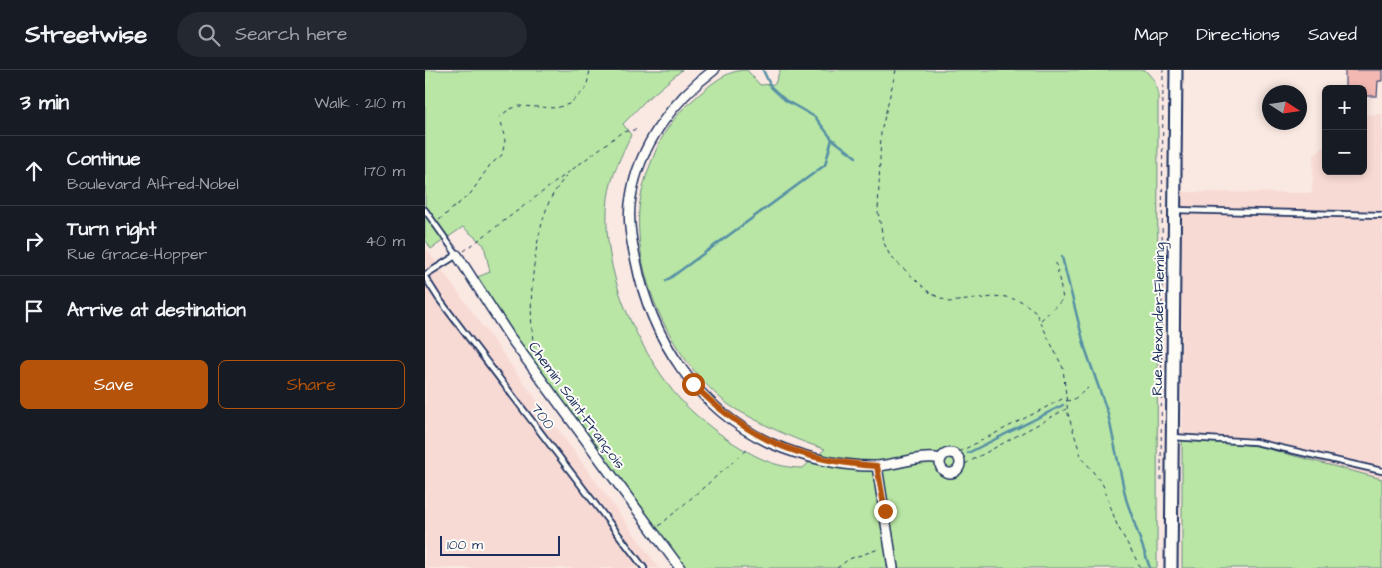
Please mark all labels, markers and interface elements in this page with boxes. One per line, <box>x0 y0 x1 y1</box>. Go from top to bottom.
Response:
search box <box>177 12 527 57</box>
text: Streetwise <box>25 18 147 52</box>
icon: search <box>195 21 223 49</box>
text: Search here <box>235 21 347 48</box>
text: Map <box>1134 22 1168 47</box>
text: Directions <box>1196 22 1280 47</box>
text: Saved <box>1308 22 1357 47</box>
north arrow <box>1262 85 1307 130</box>
map controls <box>1322 85 1367 175</box>
button: + <box>1322 85 1367 130</box>
text: 3 min <box>20 88 69 117</box>
text: Walk · 210 m <box>314 92 405 114</box>
button: − <box>1322 130 1367 175</box>
text: Continue <box>67 146 141 173</box>
icon: ahead <box>20 157 48 185</box>
text: 170 m <box>364 160 405 182</box>
text: Boulevard Alfred-Nobel <box>67 173 239 195</box>
text: Turn right <box>67 216 156 243</box>
icon: right <box>20 227 48 255</box>
text: 40 m <box>365 230 405 252</box>
street label: Rue Alexander-Fleming <box>1147 242 1171 396</box>
text: Rue Grace-Hopper <box>67 243 207 265</box>
icon: arrive <box>20 297 48 325</box>
text: Arrive at destination <box>67 297 246 324</box>
street label: Chemin Saint-François <box>523 337 630 474</box>
button: Save <box>20 360 208 409</box>
button: Share <box>218 360 405 409</box>
route start <box>682 373 705 396</box>
street label: 700 <box>526 399 560 434</box>
route end <box>874 500 897 523</box>
scale bar <box>440 533 560 556</box>
text: 100 m <box>447 535 483 555</box>

